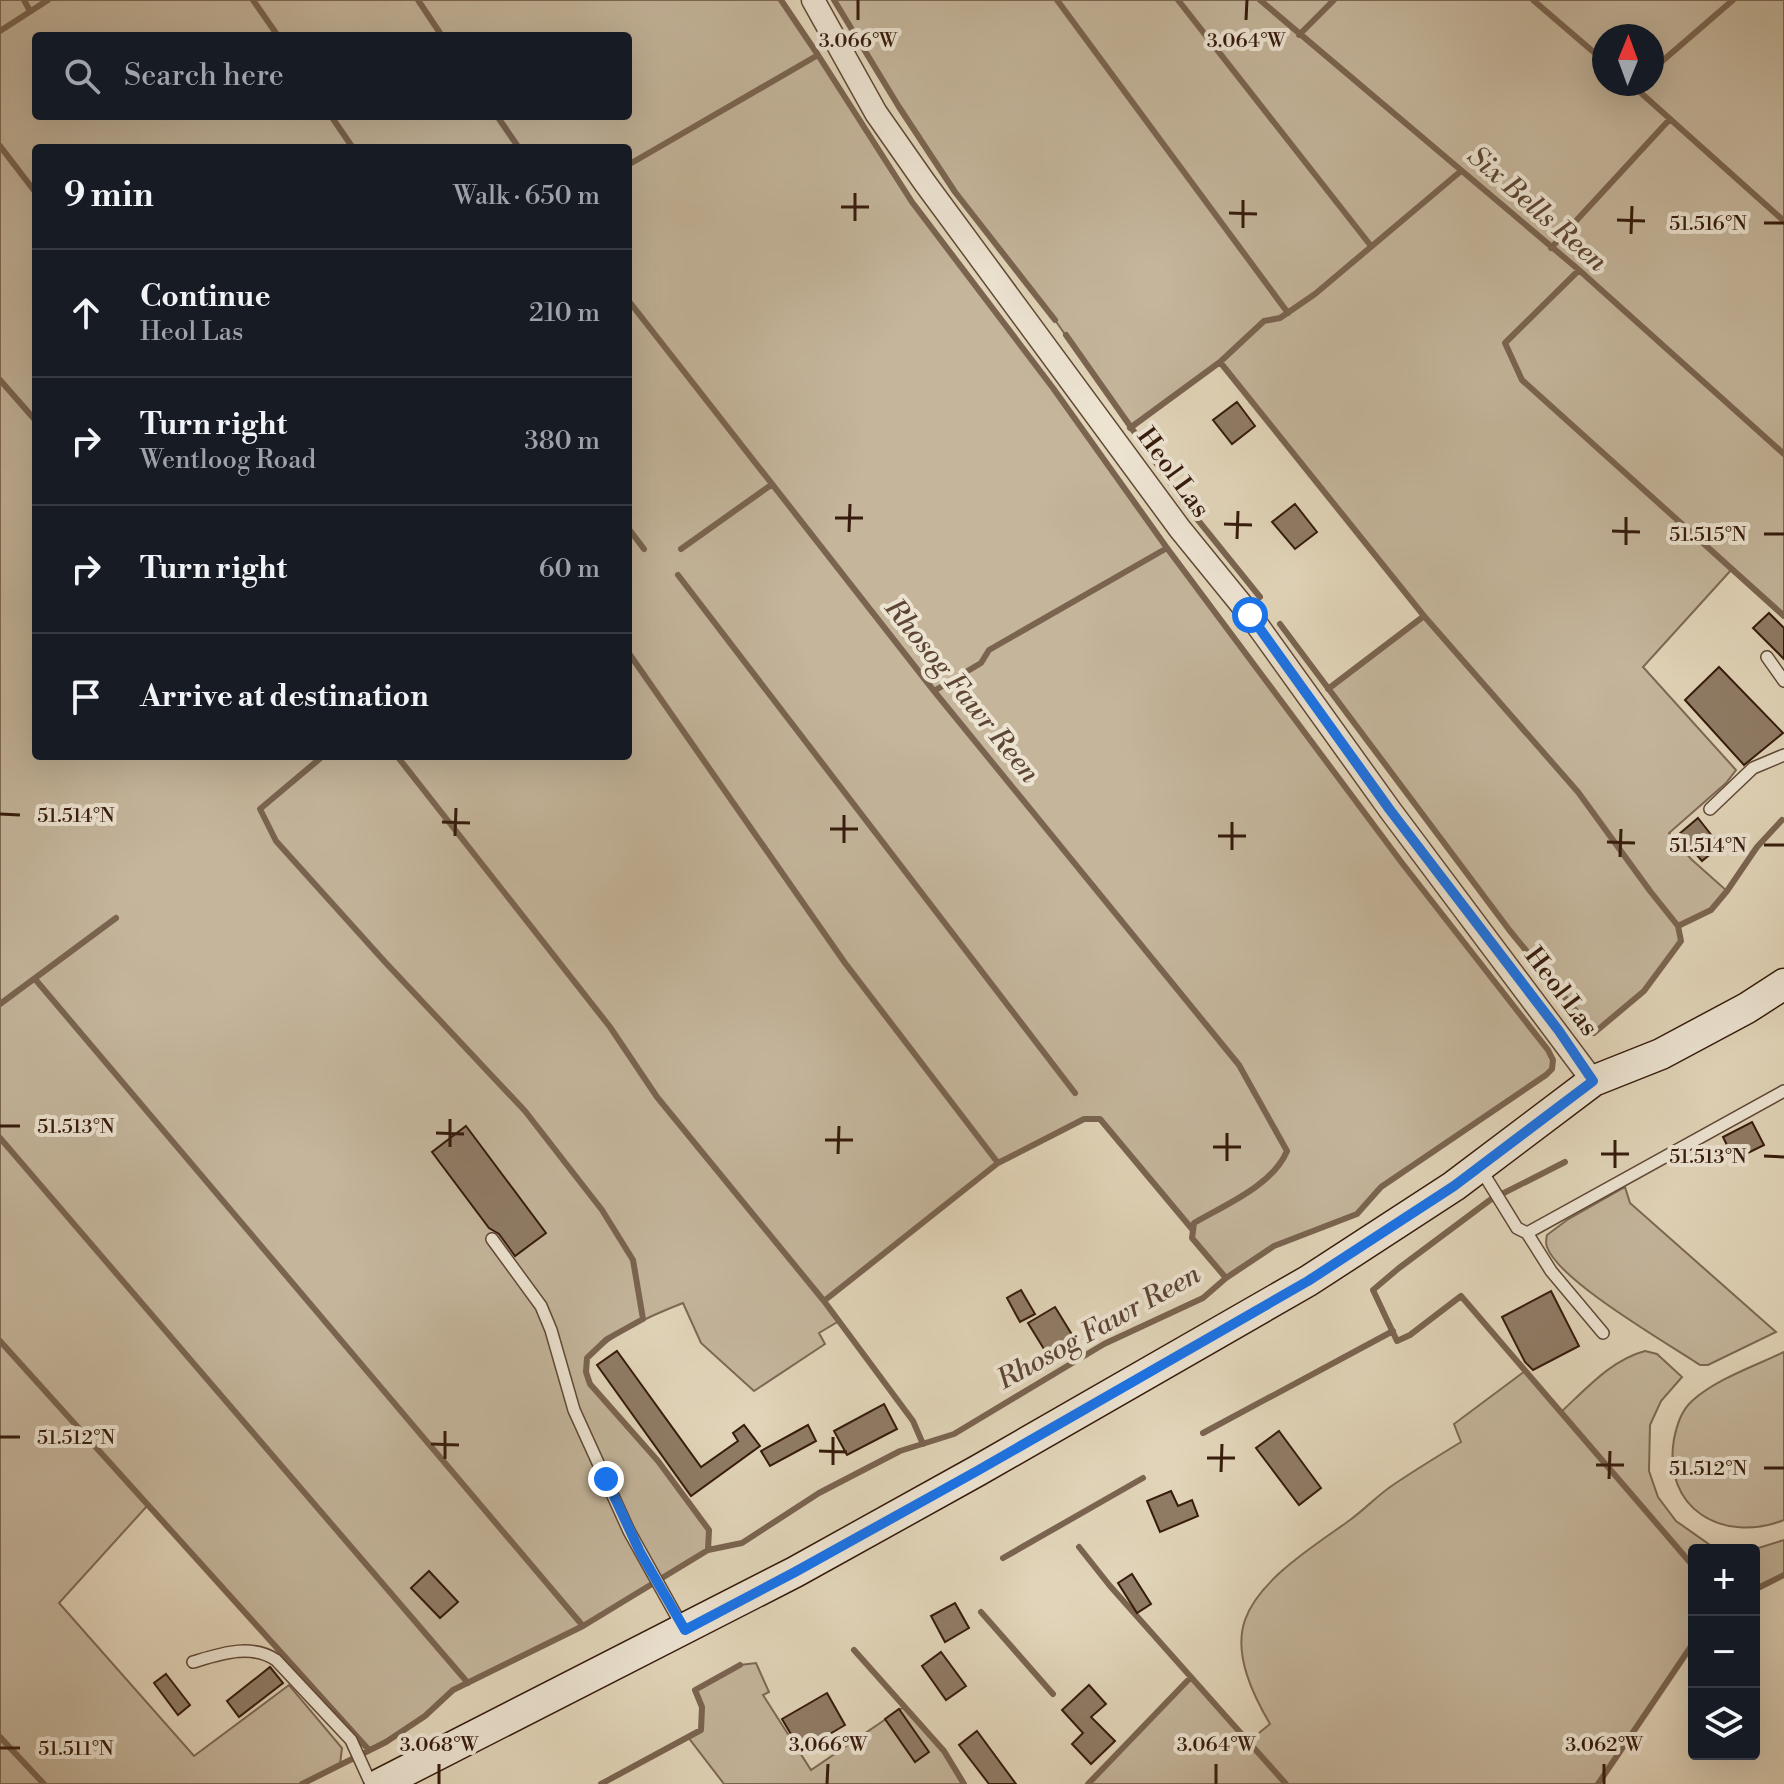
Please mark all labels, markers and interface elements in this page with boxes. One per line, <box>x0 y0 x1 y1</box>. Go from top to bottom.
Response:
north arrow <box>1592 24 1664 96</box>
text: 3.066°W <box>819 29 898 54</box>
text: 3.064°W <box>1207 29 1286 54</box>
search box <box>32 32 632 120</box>
icon: search <box>60 54 104 98</box>
text: Search here <box>124 57 284 95</box>
water label: Six Bells Reen <box>1460 139 1614 280</box>
text: 9 min <box>64 175 154 217</box>
text: Walk · 650 m <box>453 180 600 212</box>
text: 51.516°N <box>1669 212 1747 237</box>
text: Continue <box>140 278 271 316</box>
icon: ahead <box>64 291 108 335</box>
text: 210 m <box>529 297 600 329</box>
text: Heol Las <box>140 316 243 348</box>
text: Turn right <box>140 406 287 444</box>
icon: right <box>64 419 108 463</box>
street label: Heol Las <box>1130 421 1217 524</box>
text: 380 m <box>524 425 600 457</box>
text: Wentloog Road <box>140 444 316 476</box>
text: 51.515°N <box>1669 523 1747 548</box>
icon: right <box>64 547 108 591</box>
text: Turn right <box>140 550 287 588</box>
text: 60 m <box>539 553 600 585</box>
water label: Rhosog Fawr Reen <box>876 591 1047 790</box>
route start <box>1232 597 1268 633</box>
icon: arrive <box>64 675 108 719</box>
text: Arrive at destination <box>140 678 429 716</box>
text: 51.514°N <box>37 804 115 829</box>
text: 51.514°N <box>1669 834 1747 859</box>
street label: Heol Las <box>1517 941 1605 1043</box>
text: 51.513°N <box>37 1115 115 1140</box>
text: 51.513°N <box>1669 1145 1747 1170</box>
water label: Rhosog Fawr Reen <box>990 1257 1207 1398</box>
text: 51.512°N <box>37 1426 115 1451</box>
text: 51.512°N <box>1669 1457 1747 1482</box>
route end <box>588 1461 624 1497</box>
map controls <box>1688 1544 1760 1760</box>
button: + <box>1688 1544 1760 1616</box>
button: − <box>1688 1616 1760 1688</box>
button: layers <box>1688 1688 1760 1760</box>
text: 3.068°W <box>400 1733 479 1758</box>
text: 3.066°W <box>789 1733 868 1758</box>
text: 3.064°W <box>1177 1733 1256 1758</box>
text: 3.062°W <box>1565 1733 1644 1758</box>
text: 51.511°N <box>38 1737 114 1762</box>

